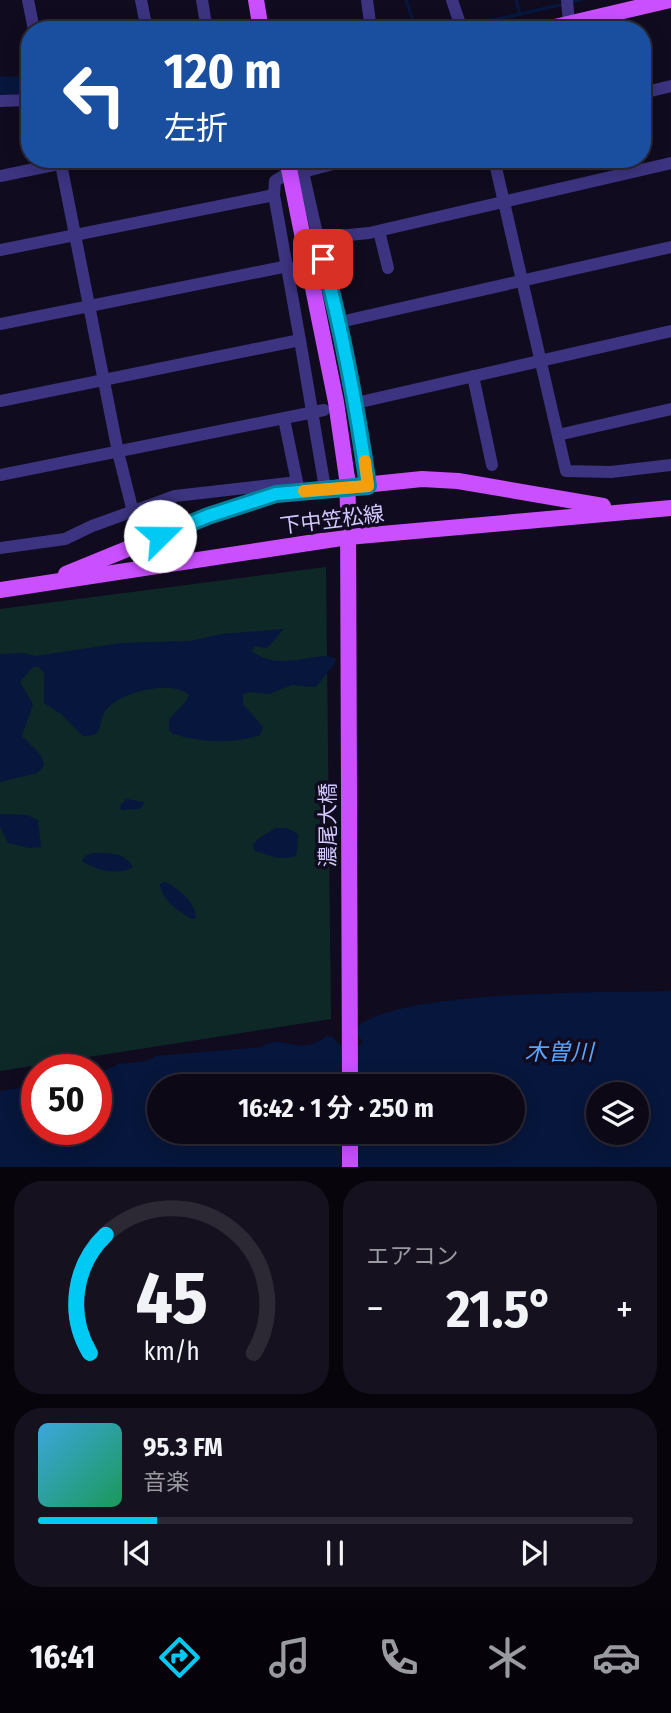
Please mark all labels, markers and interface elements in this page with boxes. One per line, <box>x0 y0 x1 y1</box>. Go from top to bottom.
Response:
text: 120 m <box>164 42 282 101</box>
icon: left <box>49 49 140 140</box>
text: 左折 <box>164 109 228 147</box>
pin <box>293 229 353 289</box>
icon: arrive <box>304 240 342 278</box>
position arrow <box>123 499 197 573</box>
street label: 下中笠松線 <box>278 501 386 539</box>
street label: 濃尾大橋 <box>315 783 341 867</box>
water label: 木曽川 <box>525 1038 597 1066</box>
speed limit sign: 50 <box>21 1054 112 1145</box>
map controls <box>586 1082 649 1145</box>
button: layers <box>586 1082 649 1145</box>
text: 16:42 · 1 分 · 250 m <box>238 1093 434 1124</box>
text: エアコン <box>367 1242 459 1270</box>
text: 45 <box>135 1256 207 1343</box>
text: 21.5° <box>446 1278 553 1341</box>
text: − <box>367 1286 384 1332</box>
text: + <box>616 1286 633 1332</box>
text: km/h <box>143 1337 199 1367</box>
text: 95.3 FM <box>143 1432 223 1463</box>
text: 音楽 <box>143 1468 189 1496</box>
icon: previous <box>118 1534 156 1572</box>
icon: pause <box>316 1534 354 1572</box>
icon: next <box>515 1534 553 1572</box>
icon: directions <box>155 1633 204 1682</box>
icon: music <box>265 1633 314 1682</box>
icon: phone <box>374 1633 423 1682</box>
icon: climate <box>483 1633 532 1682</box>
icon: car <box>592 1633 641 1682</box>
text: 16:41 <box>30 1638 95 1676</box>

